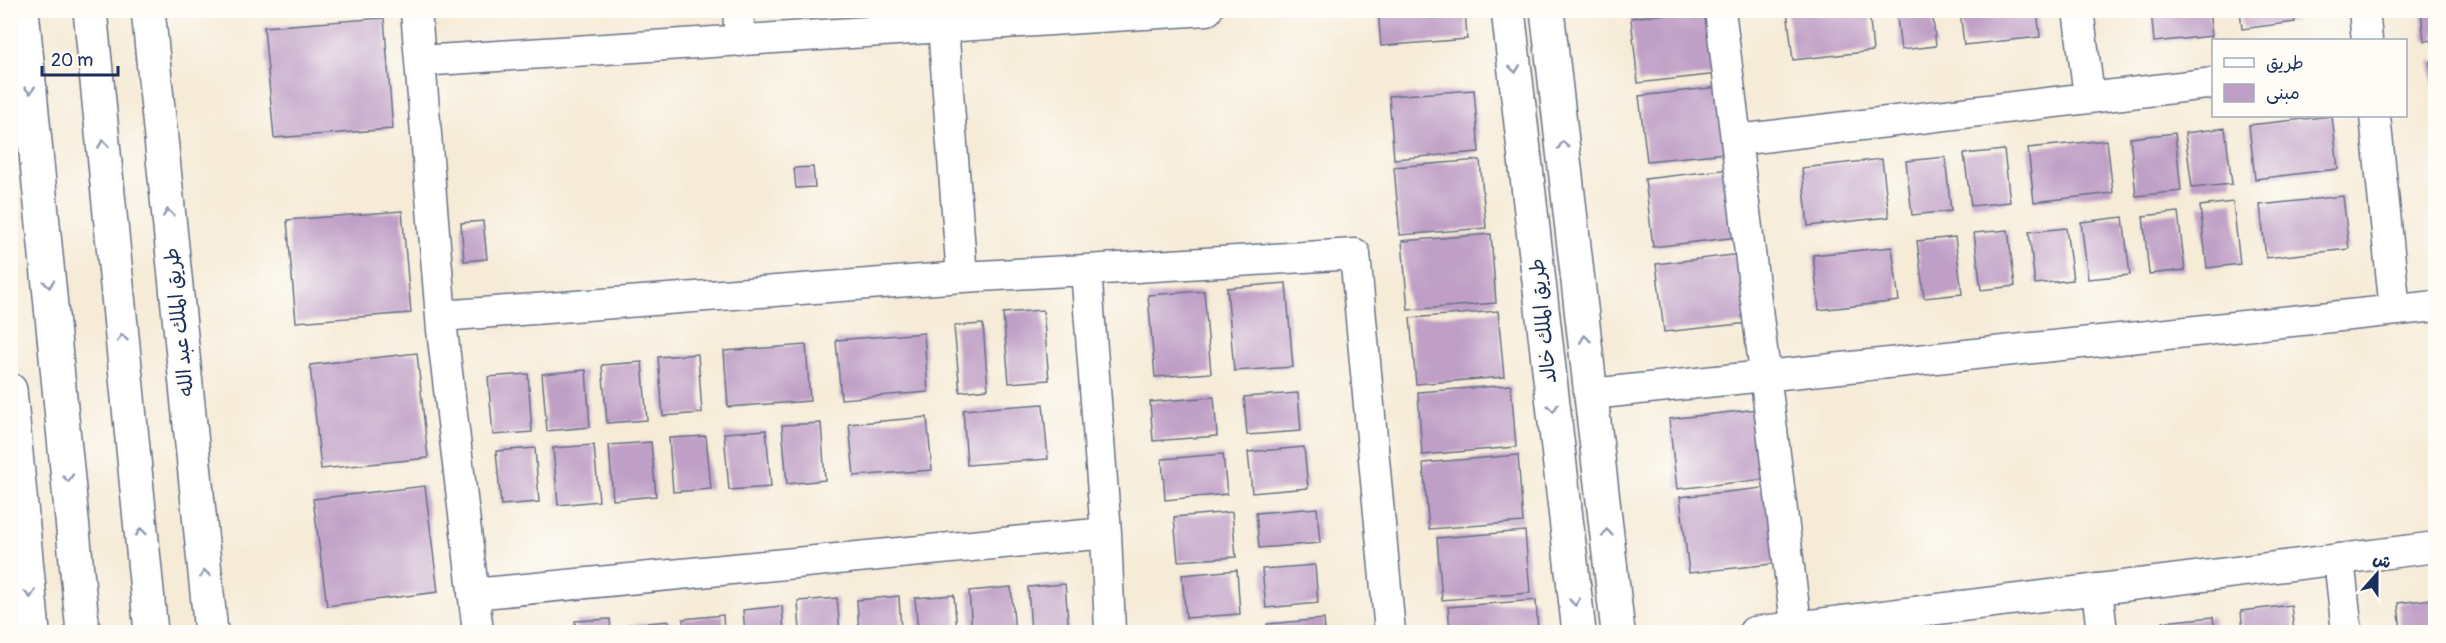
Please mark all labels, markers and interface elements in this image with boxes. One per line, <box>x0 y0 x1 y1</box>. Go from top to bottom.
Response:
scale bar <box>42 39 118 77</box>
legend <box>2212 39 2407 117</box>
text: 20 m <box>51 49 93 72</box>
text: طريق <box>2266 52 2304 75</box>
one-way arrow <box>1508 64 1520 73</box>
text: مبنى <box>2266 82 2300 105</box>
one-way arrow <box>23 85 36 94</box>
one-way arrow <box>97 140 110 149</box>
one-way arrow <box>1557 141 1569 150</box>
one-way arrow <box>162 209 175 218</box>
street label: طريق الملك عبد الله <box>159 246 199 398</box>
street label: طريق الملك خالد <box>1524 257 1562 385</box>
one-way arrow <box>42 279 55 288</box>
one-way arrow <box>116 334 129 343</box>
one-way arrow <box>1579 334 1592 343</box>
one-way arrow <box>1546 404 1559 413</box>
one-way arrow <box>61 473 74 482</box>
one-way arrow <box>135 528 148 537</box>
one-way arrow <box>1601 528 1614 537</box>
north arrow <box>2347 544 2407 604</box>
text: ش <box>2370 548 2394 573</box>
one-way arrow <box>199 570 212 579</box>
one-way arrow <box>23 590 36 599</box>
one-way arrow <box>1568 598 1581 607</box>

